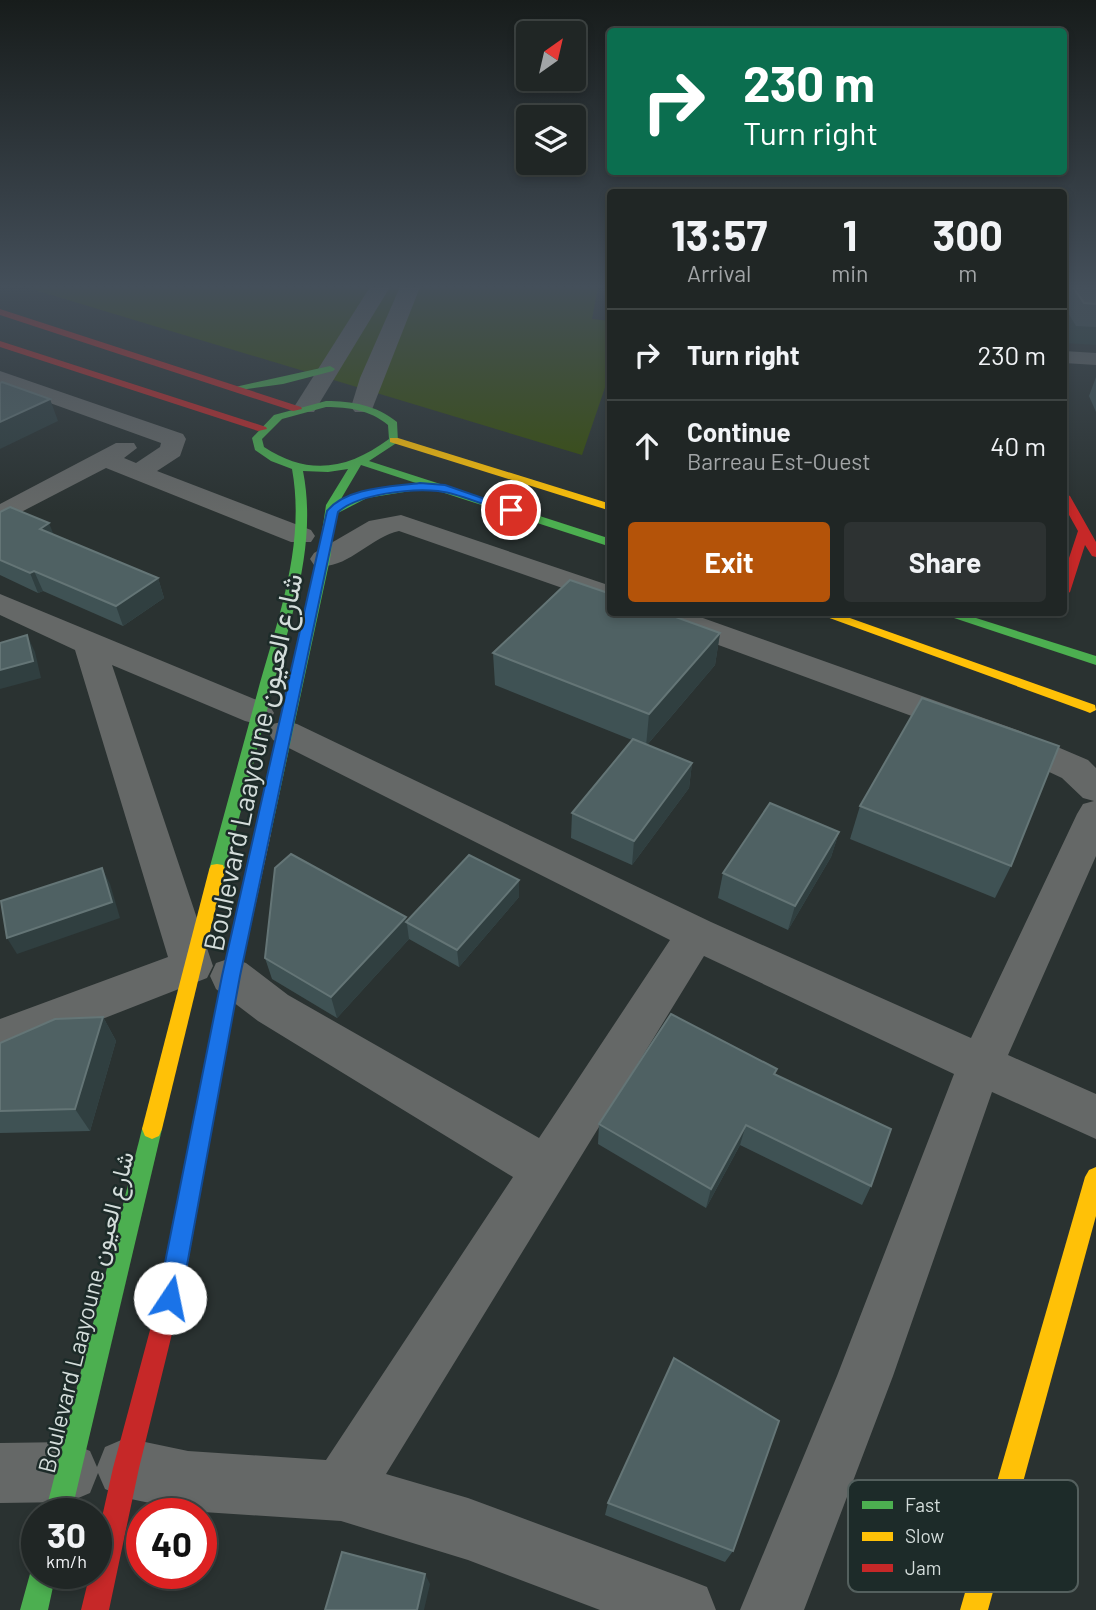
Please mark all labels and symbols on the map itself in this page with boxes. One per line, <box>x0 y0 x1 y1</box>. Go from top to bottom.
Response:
north arrow <box>516 21 586 91</box>
pin <box>481 480 541 540</box>
street label: Boulevard Laayoune شارع العيون <box>195 570 312 955</box>
street label: Boulevard Laayoune شارع العيون <box>31 1148 142 1476</box>
position arrow <box>133 1261 207 1335</box>
legend <box>848 1480 1078 1592</box>
text: Fast <box>905 1493 941 1516</box>
speed limit sign: 40 <box>126 1498 217 1589</box>
text: Slow <box>905 1524 944 1547</box>
text: Jam <box>905 1556 941 1579</box>

